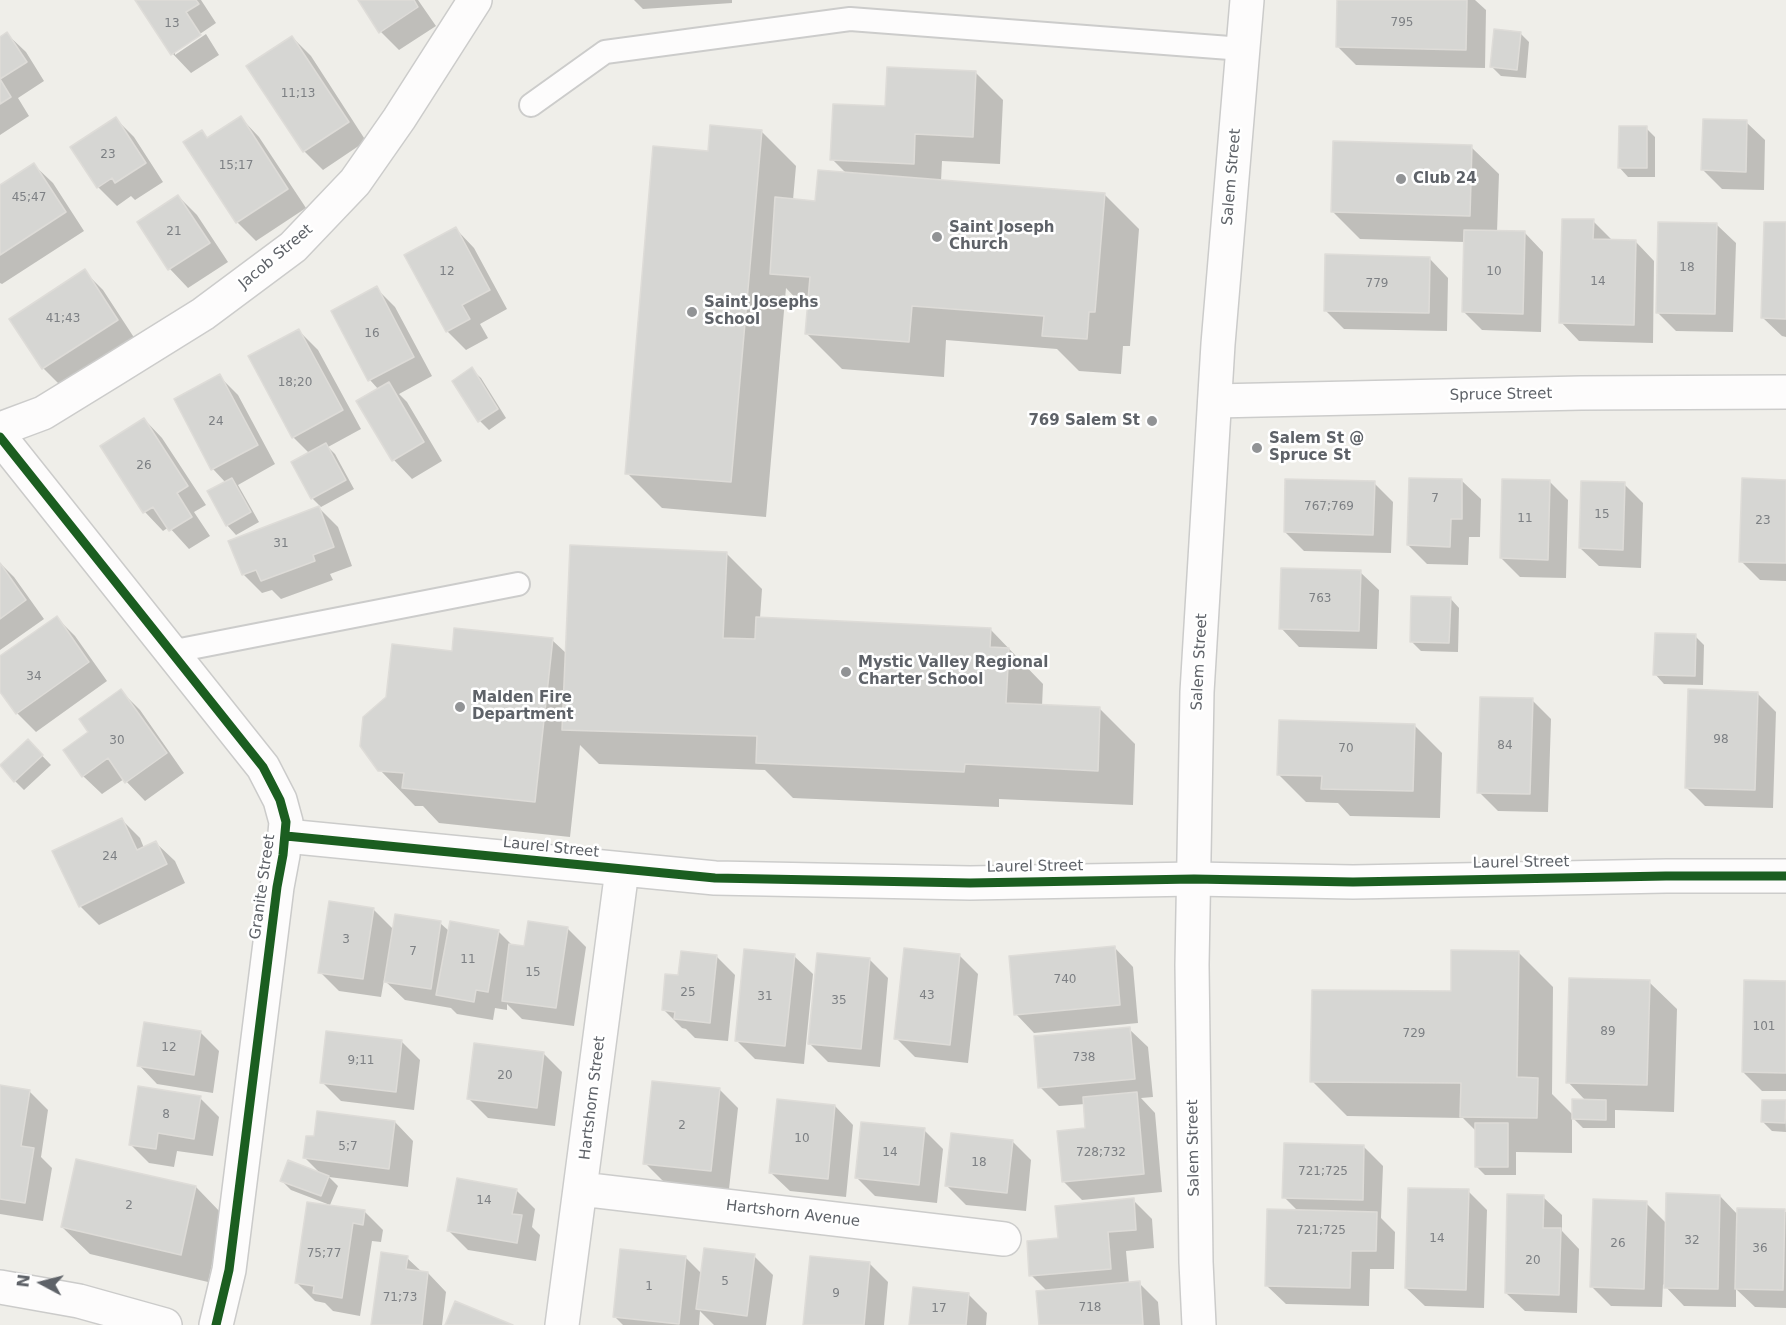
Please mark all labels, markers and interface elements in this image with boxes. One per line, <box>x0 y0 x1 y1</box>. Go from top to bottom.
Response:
house number: 795 <box>1391 16 1413 30</box>
house number: 13 <box>164 17 180 31</box>
house number: 11;13 <box>281 87 315 101</box>
street label: Salem Street <box>1219 128 1245 226</box>
house number: 23 <box>100 148 116 162</box>
house number: 15;17 <box>219 159 253 173</box>
place label: Club 24 <box>1413 170 1477 188</box>
marker: Club 24 <box>1394 172 1408 186</box>
house number: 45;47 <box>12 191 46 205</box>
place label: Saint Joseph Church <box>949 219 1055 254</box>
street label: Jacob Street <box>235 221 317 293</box>
house number: 21 <box>166 225 182 239</box>
marker: Saint Joseph Church <box>930 230 944 244</box>
house number: 18 <box>1679 261 1695 275</box>
house number: 12 <box>439 265 455 279</box>
house number: 10 <box>1486 265 1502 279</box>
house number: 14 <box>1590 275 1606 289</box>
house number: 779 <box>1366 277 1388 291</box>
place label: Saint Josephs School <box>704 294 818 329</box>
marker: Saint Josephs School <box>685 305 699 319</box>
house number: 41;43 <box>46 312 80 326</box>
house number: 16 <box>364 327 380 341</box>
house number: 18;20 <box>278 376 312 390</box>
street label: Spruce Street <box>1450 385 1552 405</box>
place label: 769 Salem St <box>1028 412 1140 430</box>
marker: 769 Salem St <box>1145 414 1159 428</box>
house number: 24 <box>208 415 224 429</box>
place label: Salem St @ Spruce St <box>1269 430 1364 465</box>
marker: Salem St @ Spruce St <box>1250 441 1264 455</box>
house number: 26 <box>136 459 152 473</box>
house number: 7 <box>1431 492 1439 506</box>
house number: 767;769 <box>1304 500 1354 514</box>
house number: 15 <box>1594 508 1610 522</box>
house number: 11 <box>1517 512 1533 526</box>
house number: 23 <box>1755 514 1771 528</box>
house number: 31 <box>273 537 289 551</box>
house number: 763 <box>1309 592 1331 606</box>
street label: Salem Street <box>1188 613 1212 711</box>
place label: Mystic Valley Regional Charter School <box>858 654 1048 689</box>
marker: Mystic Valley Regional Charter School <box>839 665 853 679</box>
house number: 34 <box>26 670 42 684</box>
place label: Malden Fire Department <box>472 689 574 724</box>
marker: Malden Fire Department <box>453 700 467 714</box>
house number: 98 <box>1713 733 1729 747</box>
house number: 30 <box>109 734 125 748</box>
house number: 84 <box>1497 739 1513 753</box>
house number: 70 <box>1338 742 1354 756</box>
street label: Granite Street <box>247 833 279 941</box>
street label: Laurel Street <box>502 834 600 862</box>
house number: 24 <box>102 850 118 864</box>
street label: Laurel Street <box>1473 853 1569 873</box>
street label: Laurel Street <box>987 857 1083 877</box>
house number: 3 <box>342 933 350 947</box>
house number: 7 <box>409 945 417 959</box>
house number: 11 <box>460 953 476 967</box>
house number: 15 <box>525 966 541 980</box>
house number: 740 <box>1054 973 1076 987</box>
house number: 25 <box>680 986 696 1000</box>
house number: 43 <box>919 989 935 1003</box>
house number: 31 <box>757 990 773 1004</box>
house number: 35 <box>831 994 847 1008</box>
house number: 101 <box>1753 1020 1775 1034</box>
house number: 89 <box>1600 1025 1616 1039</box>
house number: 729 <box>1403 1027 1425 1041</box>
street label: Hartshorn Street <box>576 1035 610 1161</box>
house number: 12 <box>161 1041 177 1055</box>
house number: 738 <box>1073 1051 1095 1065</box>
house number: 9;11 <box>348 1054 374 1068</box>
house number: 20 <box>497 1069 513 1083</box>
street label: Salem Street <box>1184 1099 1204 1197</box>
house number: 8 <box>162 1108 170 1122</box>
house number: 2 <box>678 1119 686 1133</box>
house number: 10 <box>794 1132 810 1146</box>
house number: 5;7 <box>338 1140 358 1154</box>
house number: 14 <box>882 1146 898 1160</box>
house number: 728;732 <box>1076 1146 1126 1160</box>
house number: 18 <box>971 1156 987 1170</box>
house number: 721;725 <box>1298 1165 1348 1179</box>
house number: 14 <box>476 1194 492 1208</box>
street label: Hartshorn Avenue <box>725 1197 861 1231</box>
house number: 2 <box>125 1199 133 1213</box>
house number: 721;725 <box>1296 1224 1346 1238</box>
house number: 14 <box>1429 1232 1445 1246</box>
house number: 32 <box>1684 1234 1700 1248</box>
house number: 26 <box>1610 1237 1626 1251</box>
house number: 36 <box>1752 1242 1768 1256</box>
house number: 75;77 <box>307 1247 341 1261</box>
north arrow <box>12 1253 72 1313</box>
house number: 20 <box>1525 1254 1541 1268</box>
text: N <box>13 1273 34 1289</box>
house number: 5 <box>721 1275 729 1289</box>
house number: 1 <box>645 1280 653 1294</box>
house number: 9 <box>832 1287 840 1301</box>
house number: 71;73 <box>383 1291 417 1305</box>
house number: 718 <box>1079 1301 1101 1315</box>
house number: 17 <box>931 1302 947 1316</box>

